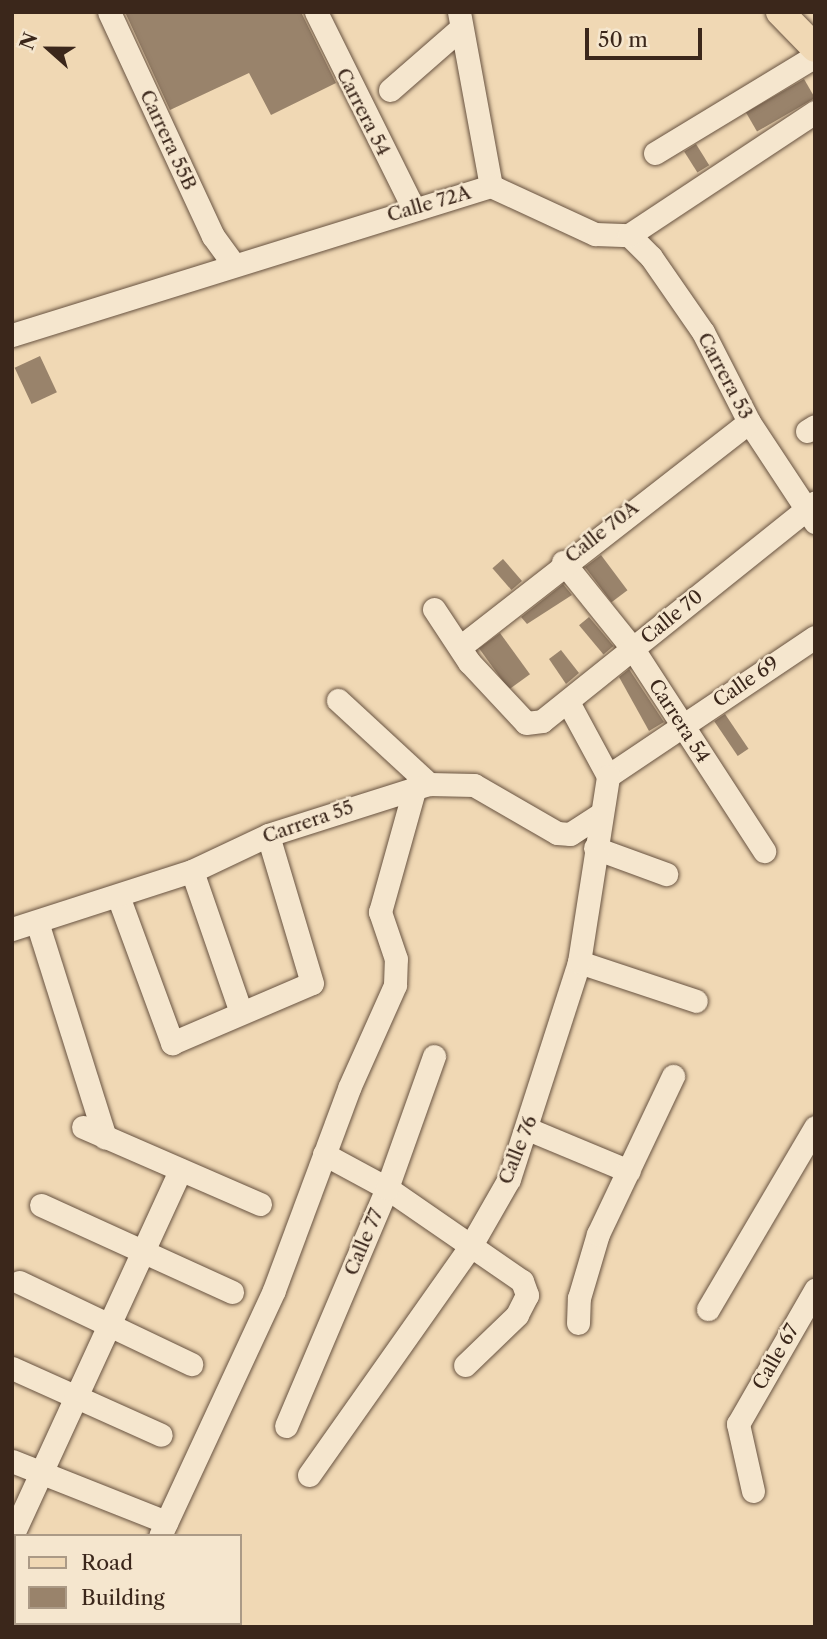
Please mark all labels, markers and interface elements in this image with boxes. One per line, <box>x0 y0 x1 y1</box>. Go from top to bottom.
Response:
north arrow <box>14 14 84 84</box>
scale bar <box>589 14 706 58</box>
text: 50 m <box>598 27 648 52</box>
text: N <box>15 29 43 53</box>
street label: Carrera 54 <box>331 64 395 160</box>
street label: Carrera 55B <box>135 86 201 194</box>
street label: Calle 72A <box>385 181 473 227</box>
street label: Carrera 53 <box>693 329 757 423</box>
street label: Calle 70A <box>561 496 643 568</box>
street label: Calle 70 <box>636 585 708 649</box>
street label: Calle 69 <box>709 652 783 712</box>
street label: Carrera 54 <box>643 675 715 767</box>
street label: Carrera 55 <box>260 796 356 848</box>
street label: Calle 76 <box>494 1112 542 1188</box>
street label: Calle 77 <box>340 1205 388 1279</box>
street label: Calle 67 <box>748 1320 804 1394</box>
legend <box>14 1534 242 1625</box>
text: Road <box>81 1550 133 1575</box>
text: Building <box>81 1585 165 1610</box>

